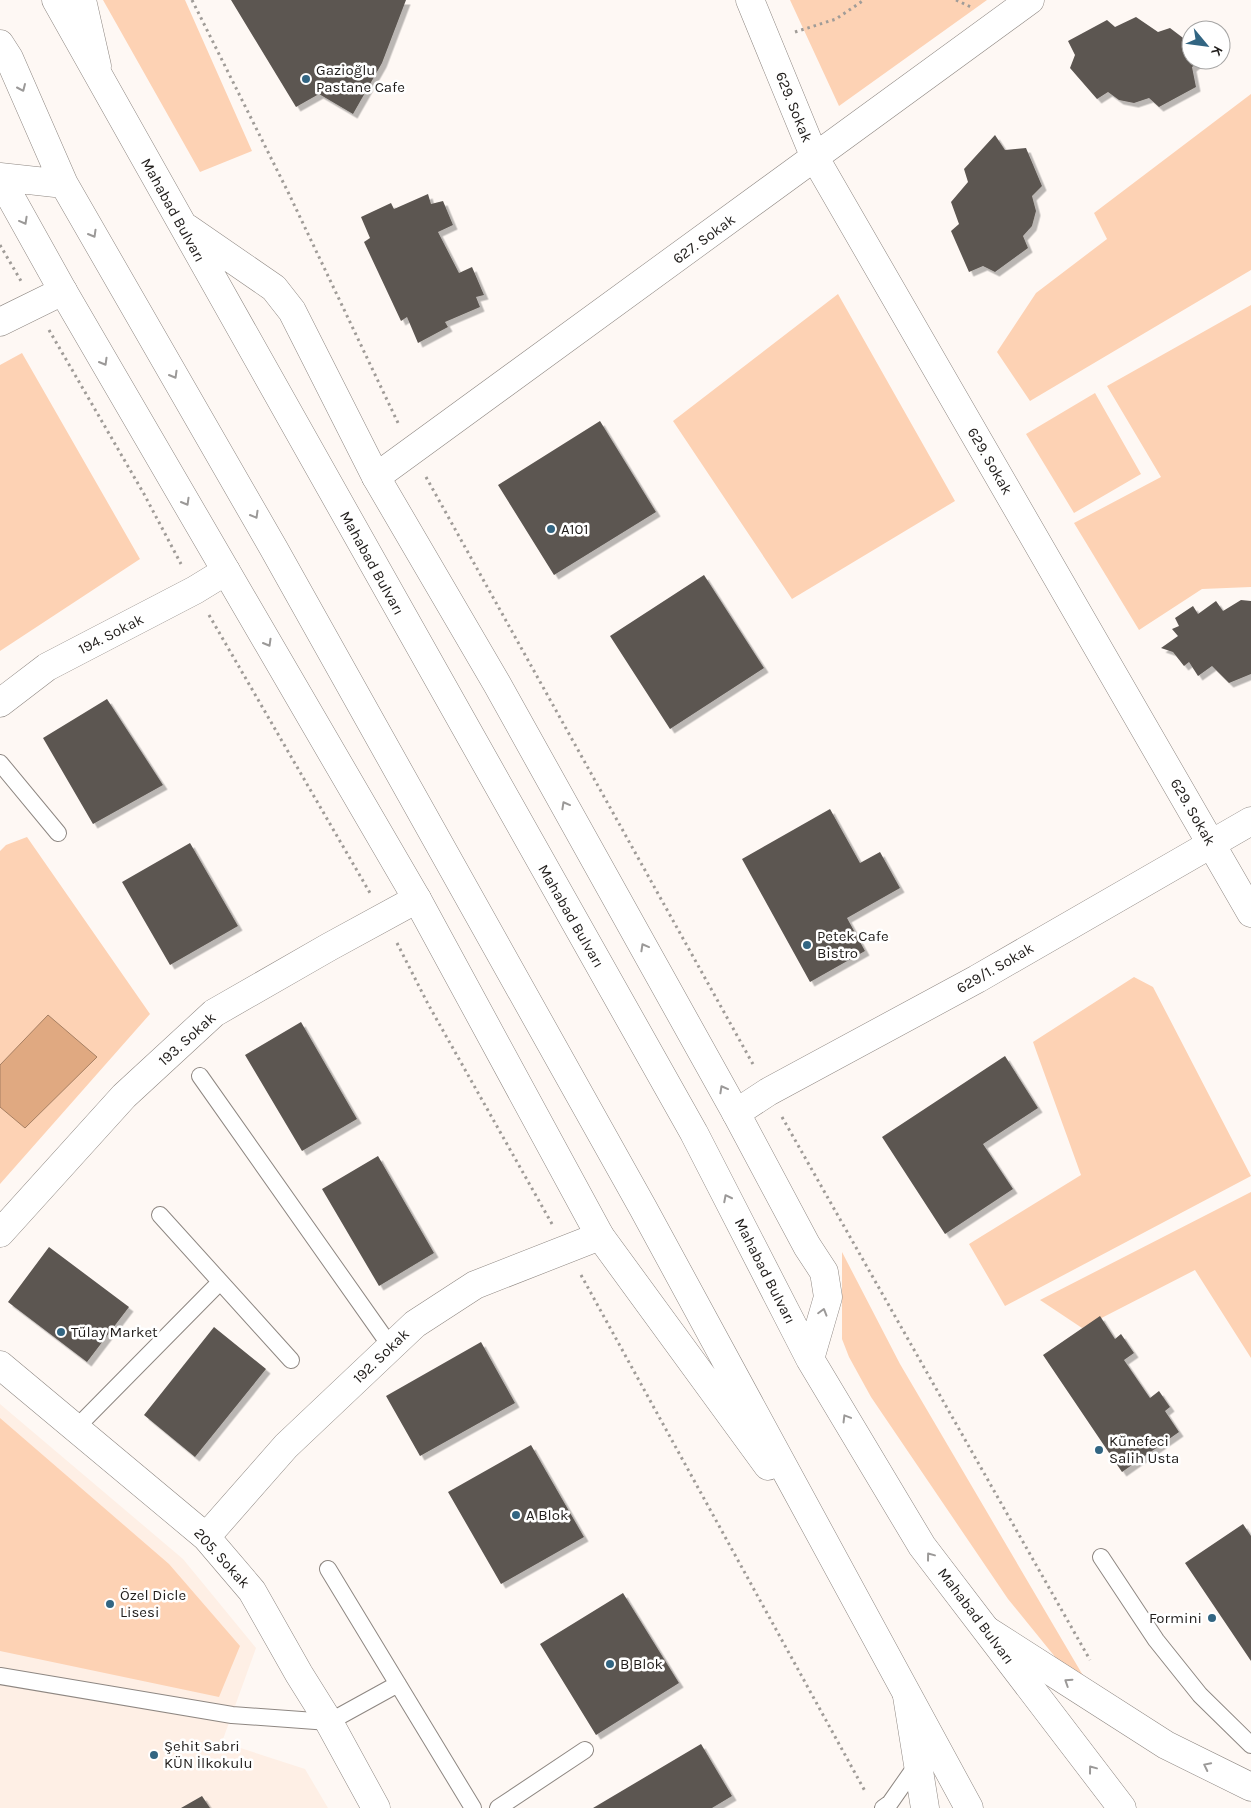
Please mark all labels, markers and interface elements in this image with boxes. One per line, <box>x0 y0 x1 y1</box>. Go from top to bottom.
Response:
north arrow <box>1181 20 1231 70</box>
text: K <box>1207 43 1227 60</box>
place label: Gazioğlu Pastane Cafe <box>316 61 405 96</box>
street label: 629. Sokak <box>772 69 816 145</box>
marker: Gazioğlu Pastane Cafe <box>300 73 312 85</box>
one-way arrow <box>16 83 27 92</box>
street label: Mahabad Bulvarı <box>137 155 209 265</box>
street label: 627. Sokak <box>669 210 739 268</box>
one-way arrow <box>17 215 27 224</box>
one-way arrow <box>86 228 96 237</box>
one-way arrow <box>98 356 108 365</box>
one-way arrow <box>168 369 178 378</box>
street label: 629. Sokak <box>964 424 1016 498</box>
one-way arrow <box>180 497 190 506</box>
street label: Mahabad Bulvarı <box>336 508 408 618</box>
one-way arrow <box>249 510 259 519</box>
place label: A101 <box>561 520 588 538</box>
marker: A101 <box>545 523 557 535</box>
street label: 194. Sokak <box>75 610 147 658</box>
one-way arrow <box>261 637 271 646</box>
street label: 629. Sokak <box>1167 775 1219 849</box>
one-way arrow <box>561 801 571 810</box>
street label: Mahabad Bulvarı <box>534 861 608 971</box>
place label: Petek Cafe Bistro <box>817 927 889 962</box>
marker: Petek Cafe Bistro <box>801 939 813 951</box>
street label: 629/1. Sokak <box>953 939 1037 997</box>
one-way arrow <box>640 943 650 952</box>
street label: 193. Sokak <box>155 1008 219 1070</box>
one-way arrow <box>719 1085 729 1094</box>
one-way arrow <box>723 1194 733 1203</box>
street label: Mahabad Bulvarı <box>731 1215 799 1327</box>
one-way arrow <box>818 1308 828 1316</box>
place label: Tülay Market <box>71 1323 158 1341</box>
street label: 192. Sokak <box>349 1325 413 1387</box>
marker: Tülay Market <box>55 1326 67 1338</box>
one-way arrow <box>842 1414 852 1423</box>
place label: Künefeci Salih Usta <box>1109 1432 1179 1467</box>
marker: Künefeci Salih Usta <box>1093 1444 1105 1456</box>
place label: A Blok <box>526 1506 568 1524</box>
marker: A Blok <box>510 1509 522 1521</box>
street label: 205. Sokak <box>190 1524 254 1592</box>
one-way arrow <box>927 1552 936 1562</box>
street label: Mahabad Bulvarı <box>934 1564 1018 1668</box>
place label: Özel Dicle Lisesi <box>120 1586 186 1621</box>
marker: Özel Dicle Lisesi <box>104 1598 116 1610</box>
place label: Formini <box>1149 1609 1202 1627</box>
marker: Formini <box>1206 1612 1218 1624</box>
place label: B Blok <box>620 1655 663 1673</box>
marker: B Blok <box>604 1658 616 1670</box>
one-way arrow <box>1064 1679 1073 1689</box>
place label: Şehit Sabri KÜN İlkokulu <box>164 1737 253 1772</box>
marker: Şehit Sabri KÜN İlkokulu <box>148 1749 160 1761</box>
one-way arrow <box>1204 1762 1213 1772</box>
one-way arrow <box>1090 1766 1098 1775</box>

